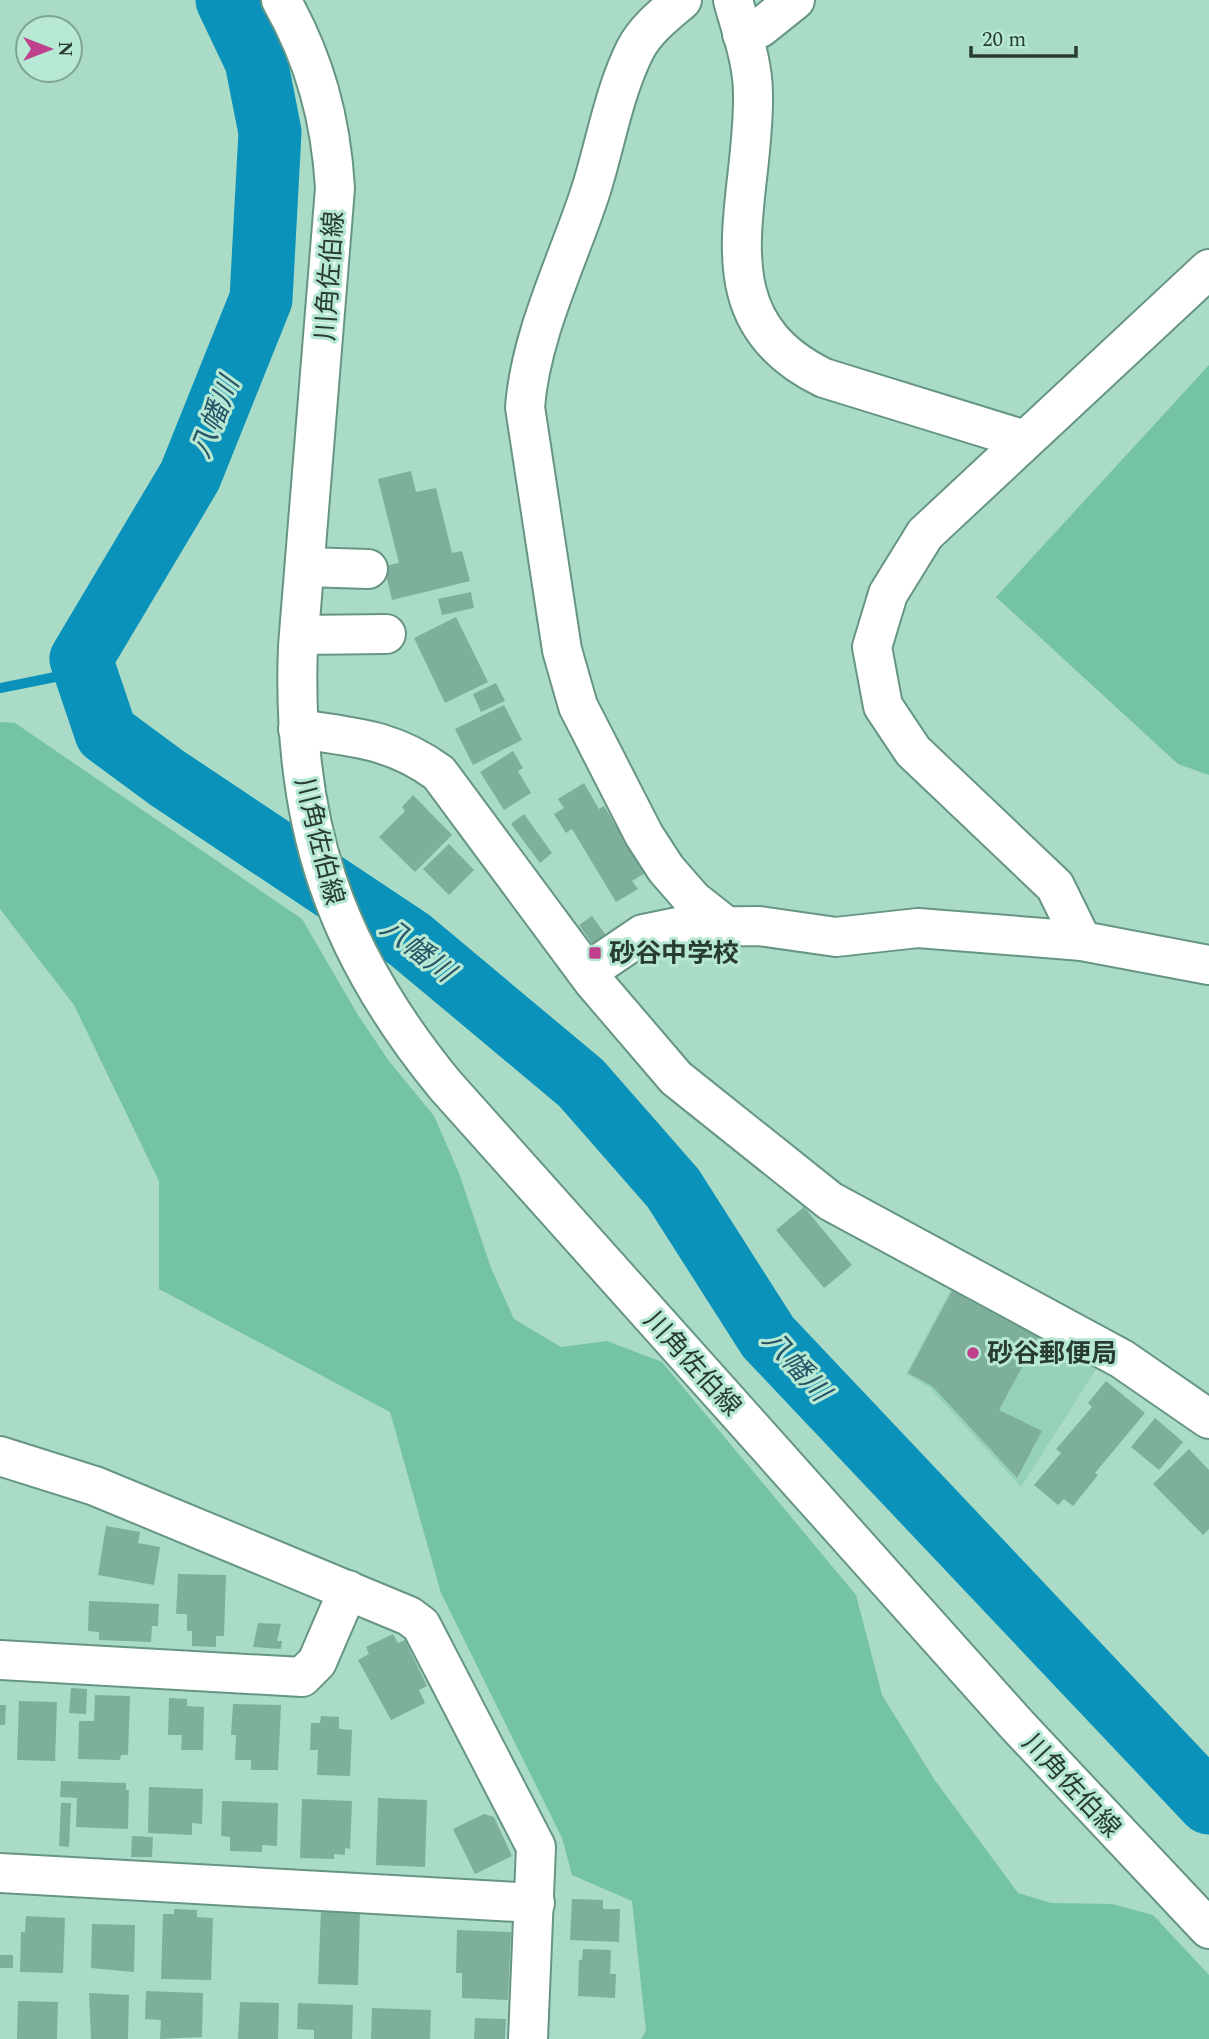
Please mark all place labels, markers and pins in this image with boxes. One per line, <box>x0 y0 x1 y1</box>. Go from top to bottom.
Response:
place label: 砂谷中学校 <box>609 934 739 974</box>
marker: 砂谷中学校 <box>587 945 603 961</box>
place label: 砂谷郵便局 <box>987 1334 1117 1374</box>
marker: 砂谷郵便局 <box>965 1345 981 1361</box>

